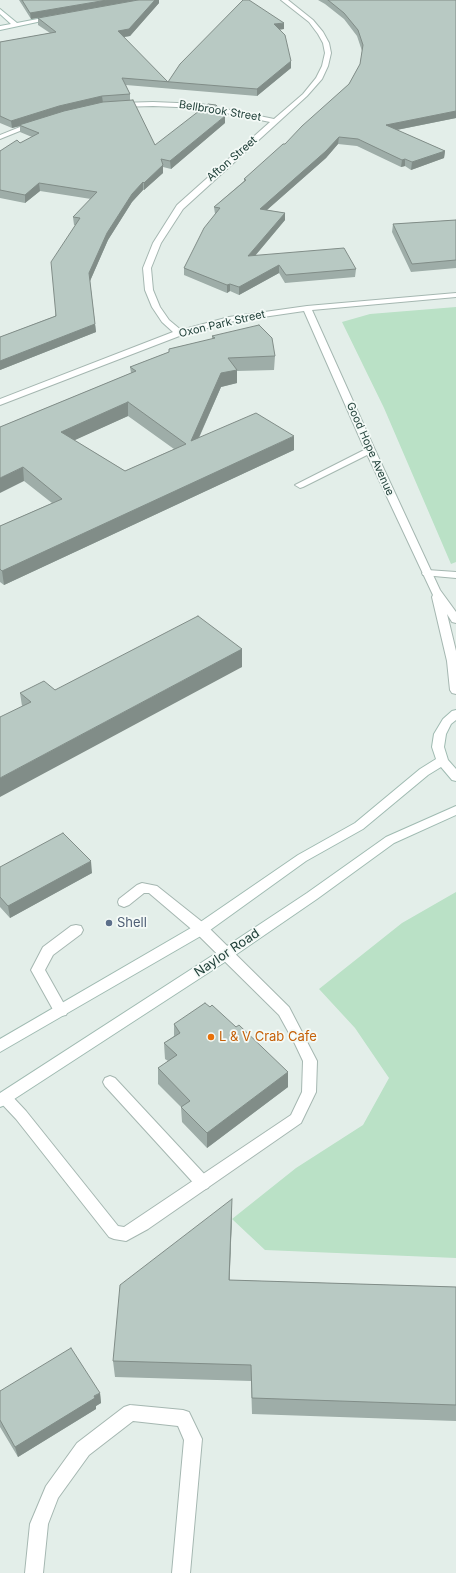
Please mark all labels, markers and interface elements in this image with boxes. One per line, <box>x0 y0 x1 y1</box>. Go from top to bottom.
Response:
street label: Bellbrook Street <box>178 98 262 124</box>
street label: Afton Street <box>204 134 260 184</box>
street label: Oxon Park Street <box>178 308 266 340</box>
street label: Good Hope Avenue <box>343 400 397 498</box>
place label: Shell <box>117 915 147 931</box>
marker: Shell <box>104 918 114 928</box>
street label: Naylor Road <box>191 926 263 980</box>
place label: L & V Crab Cafe <box>219 1029 317 1045</box>
marker: L & V Crab Cafe <box>206 1032 216 1042</box>

